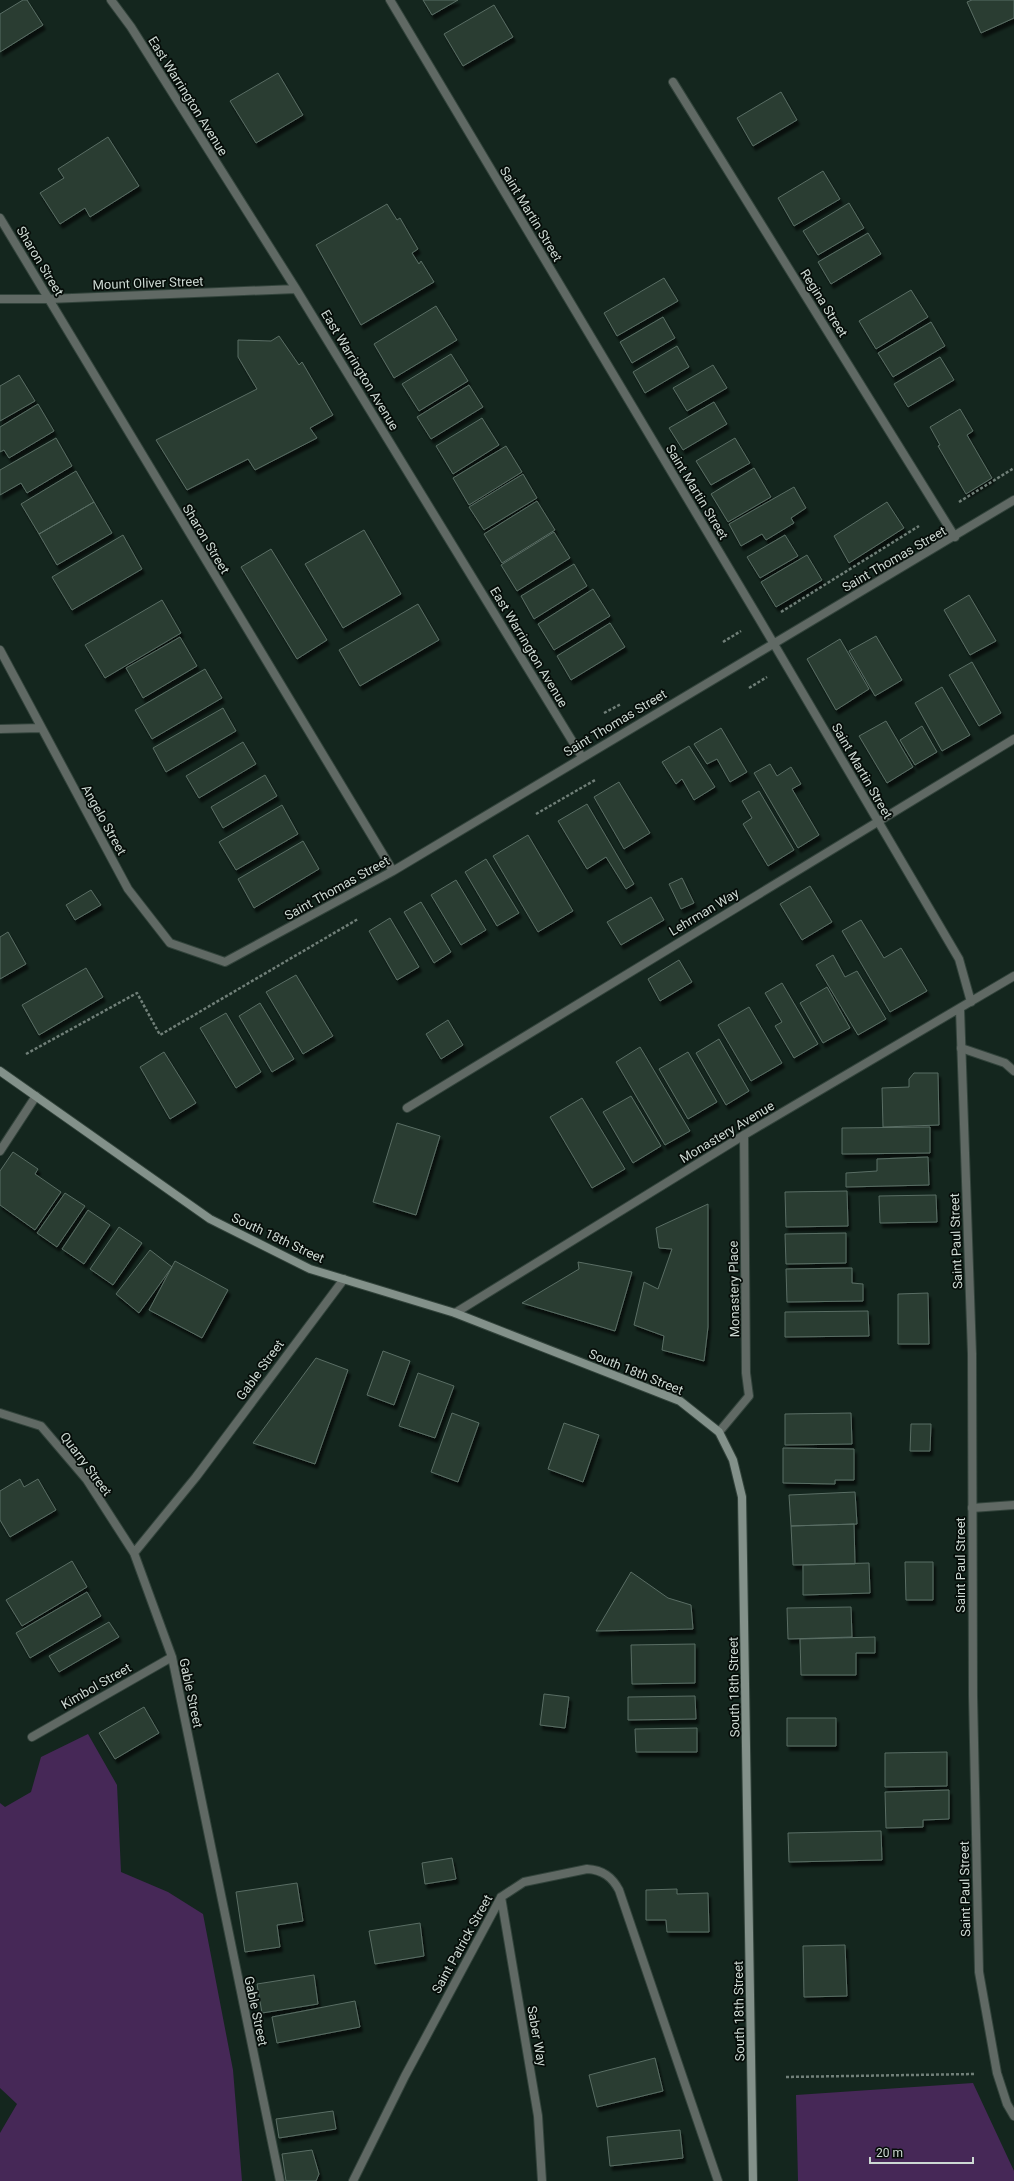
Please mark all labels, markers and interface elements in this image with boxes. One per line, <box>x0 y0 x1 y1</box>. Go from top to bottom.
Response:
street label: East Warrington Avenue <box>145 34 231 159</box>
street label: Saint Martin Street <box>497 164 565 264</box>
street label: Sharon Street <box>13 224 67 298</box>
street label: Regina Street <box>797 266 851 340</box>
street label: Mount Oliver Street <box>92 274 204 292</box>
street label: East Warrington Avenue <box>318 307 402 433</box>
street label: Saint Martin Street <box>663 442 731 542</box>
street label: Sharon Street <box>179 502 233 576</box>
street label: Saint Thomas Street <box>839 523 949 595</box>
street label: East Warrington Avenue <box>487 584 571 710</box>
street label: Saint Thomas Street <box>561 686 669 760</box>
street label: Saint Martin Street <box>829 721 895 821</box>
street label: Angelo Street <box>79 782 129 858</box>
street label: Saint Thomas Street <box>282 853 392 923</box>
street label: Lehrman Way <box>666 885 742 939</box>
street label: Monastery Avenue <box>677 1098 777 1166</box>
street label: Saint Paul Street <box>947 1193 965 1289</box>
street label: South 18th Street <box>229 1210 327 1266</box>
street label: Monastery Place <box>726 1240 742 1338</box>
street label: Gable Street <box>233 1337 287 1403</box>
street label: South 18th Street <box>587 1346 685 1398</box>
street label: Quarry Street <box>57 1429 115 1499</box>
street label: Saint Paul Street <box>953 1517 968 1613</box>
street label: South 18th Street <box>726 1637 742 1737</box>
street label: Gable Street <box>176 1657 206 1729</box>
street label: Kimbol Street <box>58 1660 134 1712</box>
street label: Saint Paul Street <box>957 1841 973 1937</box>
street label: Saint Patrick Street <box>429 1892 495 1996</box>
street label: South 18th Street <box>731 1961 747 2061</box>
street label: Gable Street <box>241 1975 271 2047</box>
street label: Saber Way <box>524 2005 550 2067</box>
scale bar <box>870 2139 973 2165</box>
text: 20 m <box>876 2146 903 2160</box>

